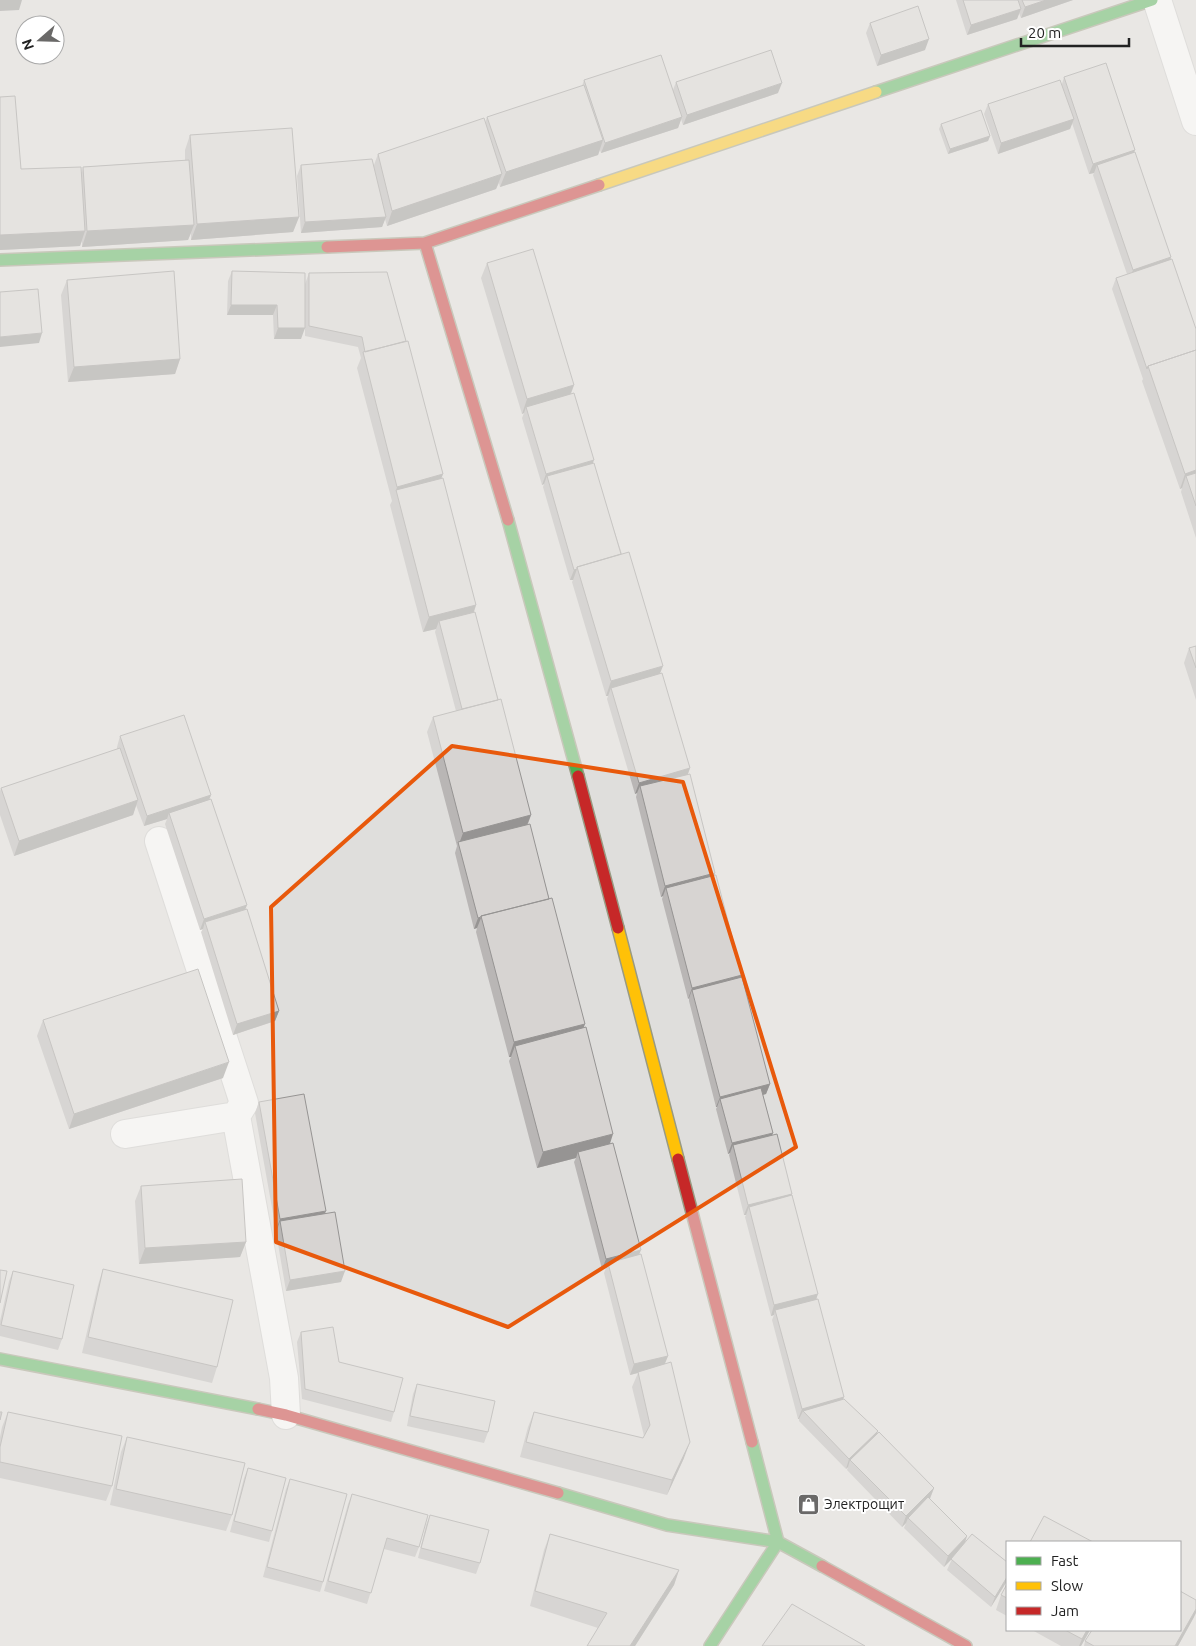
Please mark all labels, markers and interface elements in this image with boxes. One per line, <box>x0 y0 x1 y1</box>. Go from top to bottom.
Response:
north arrow <box>15 15 65 65</box>
scale bar <box>1021 15 1128 47</box>
text: 20 m <box>1028 24 1061 41</box>
text: N <box>18 37 37 52</box>
shop icon: Электрощит <box>796 1492 820 1516</box>
place label: Электрощит <box>824 1496 904 1512</box>
legend <box>1006 1541 1181 1631</box>
text: Fast <box>1051 1552 1079 1569</box>
text: Slow <box>1051 1577 1084 1594</box>
text: Jam <box>1051 1602 1079 1619</box>

